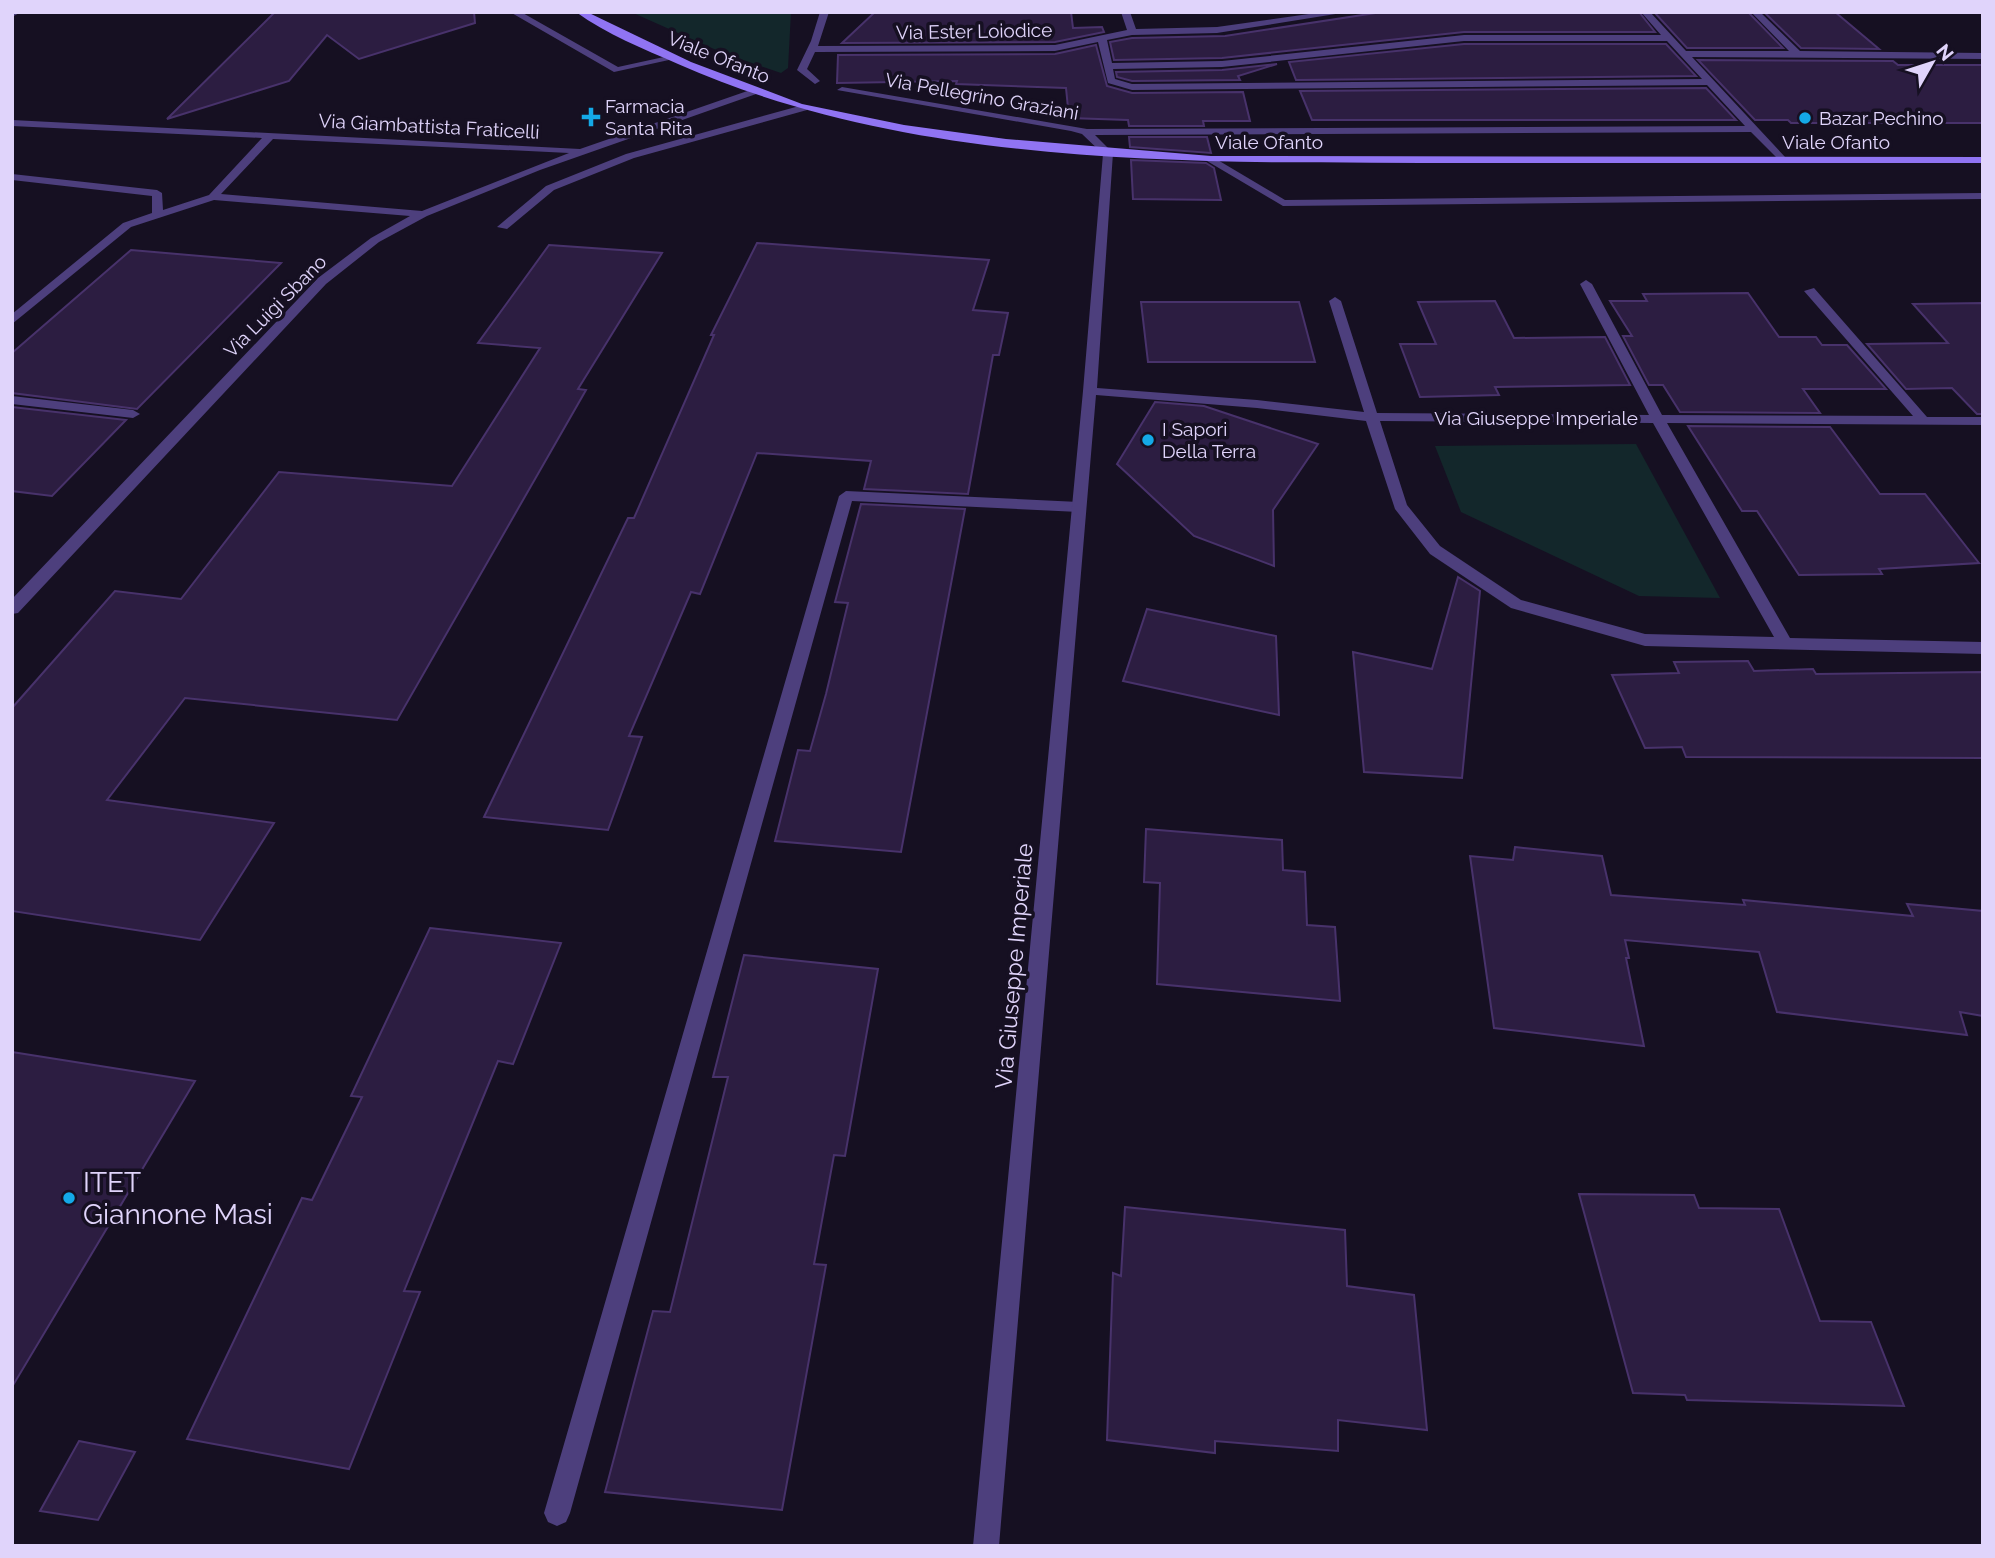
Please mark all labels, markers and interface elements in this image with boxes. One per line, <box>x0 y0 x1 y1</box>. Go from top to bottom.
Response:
street label: Via Ester Loiodice <box>896 19 1052 43</box>
street label: Viale Ofanto <box>665 27 773 87</box>
north arrow <box>1897 28 1967 98</box>
text: N <box>1932 40 1958 65</box>
street label: Via Pellegrino Graziani <box>884 68 1080 124</box>
place label: Farmacia Santa Rita <box>605 95 693 139</box>
place label: Bazar Pechino <box>1819 107 1944 129</box>
street label: Via Giambattista Fraticelli <box>318 109 540 143</box>
marker: Farmacia Santa Rita <box>583 109 599 125</box>
marker: Bazar Pechino <box>1797 110 1813 126</box>
street label: Viale Ofanto <box>1215 131 1323 153</box>
street label: Viale Ofanto <box>1782 131 1890 153</box>
street label: Via Luigi Sbano <box>219 250 331 362</box>
street label: Via Giuseppe Imperiale <box>1434 407 1638 429</box>
place label: I Sapori Della Terra <box>1162 418 1256 462</box>
marker: I Sapori Della Terra <box>1140 432 1156 448</box>
street label: Via Giuseppe Imperiale <box>989 842 1038 1090</box>
place label: ITET Giannone Masi <box>83 1166 273 1231</box>
marker: ITET Giannone Masi <box>61 1190 77 1206</box>

